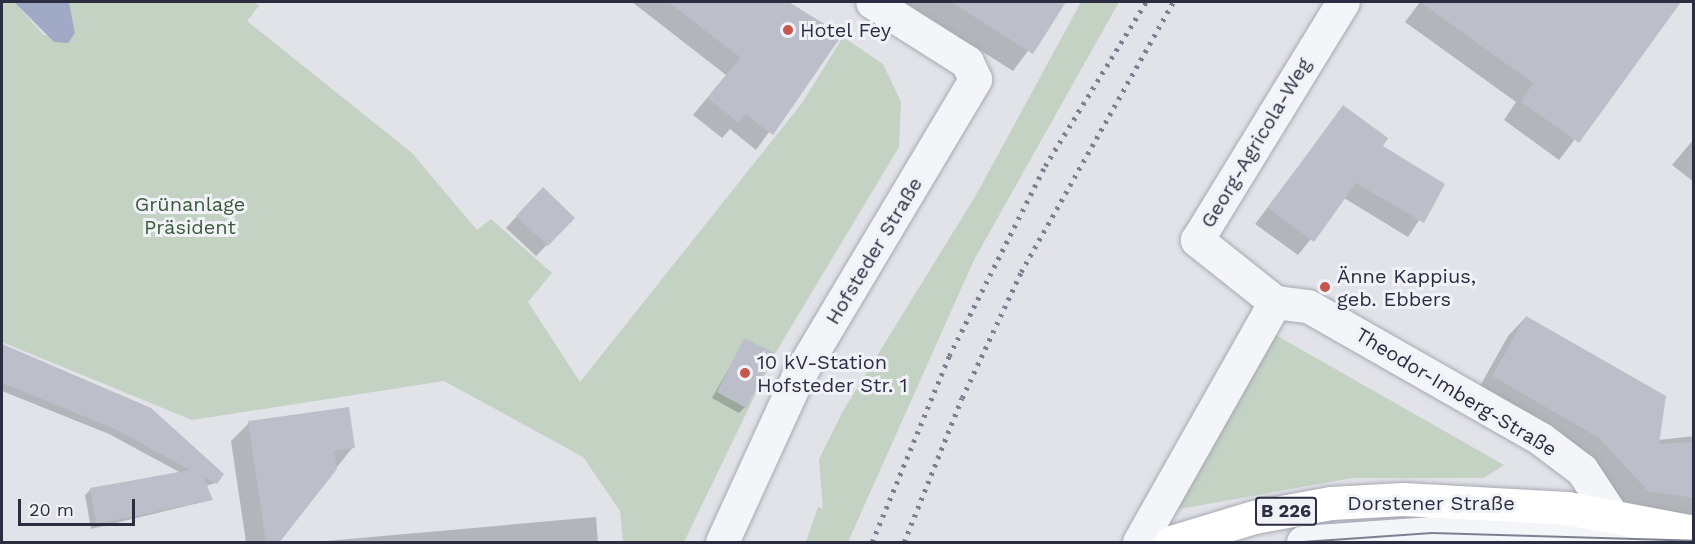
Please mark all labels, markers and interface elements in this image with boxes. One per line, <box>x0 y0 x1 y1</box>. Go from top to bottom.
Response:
place label: Hotel Fey <box>800 18 892 42</box>
marker: Hotel Fey <box>781 23 795 37</box>
street label: Georg-Agricola-Weg <box>1196 54 1316 232</box>
street label: Hofsteder Straße <box>820 173 928 329</box>
park label: Grünanlage Präsident <box>135 193 245 240</box>
place label: Änne Kappius, geb. Ebbers <box>1337 264 1476 311</box>
marker: Änne Kappius, geb. Ebbers <box>1318 280 1332 294</box>
street label: Theodor-Imberg-Straße <box>1351 322 1561 462</box>
place label: 10 kV-Station Hofsteder Str. 1 <box>757 350 908 397</box>
marker: 10 kV-Station Hofsteder Str. 1 <box>738 366 752 380</box>
scale bar <box>21 487 138 525</box>
street label: Dorstener Straße <box>1347 491 1515 515</box>
road number: B 226 <box>1254 496 1318 526</box>
text: 20 m <box>29 499 74 520</box>

